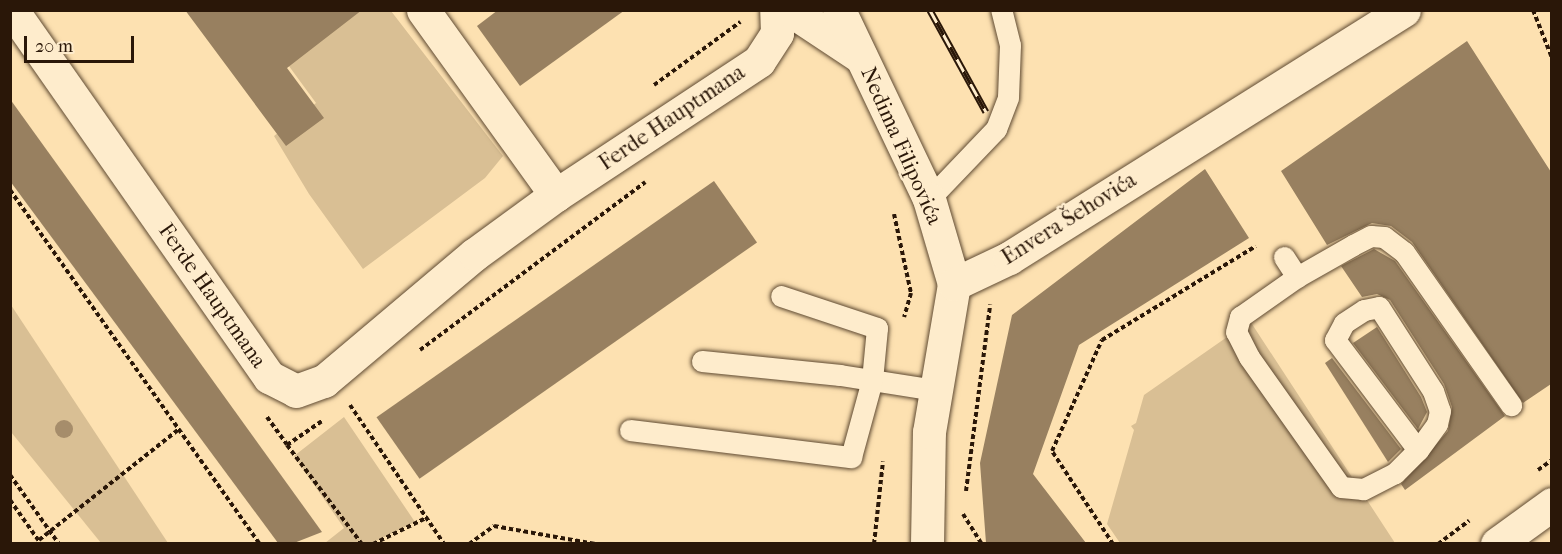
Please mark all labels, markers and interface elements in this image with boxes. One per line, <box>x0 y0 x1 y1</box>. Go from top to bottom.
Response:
scale bar <box>27 24 136 62</box>
text: 20 m <box>35 36 73 57</box>
street label: Ferde Hauptmana <box>594 59 750 177</box>
street label: Nedima Filipovića <box>854 63 948 229</box>
street label: Envera Šehovića <box>997 167 1141 271</box>
street label: Ferde Hauptmana <box>152 219 272 373</box>

